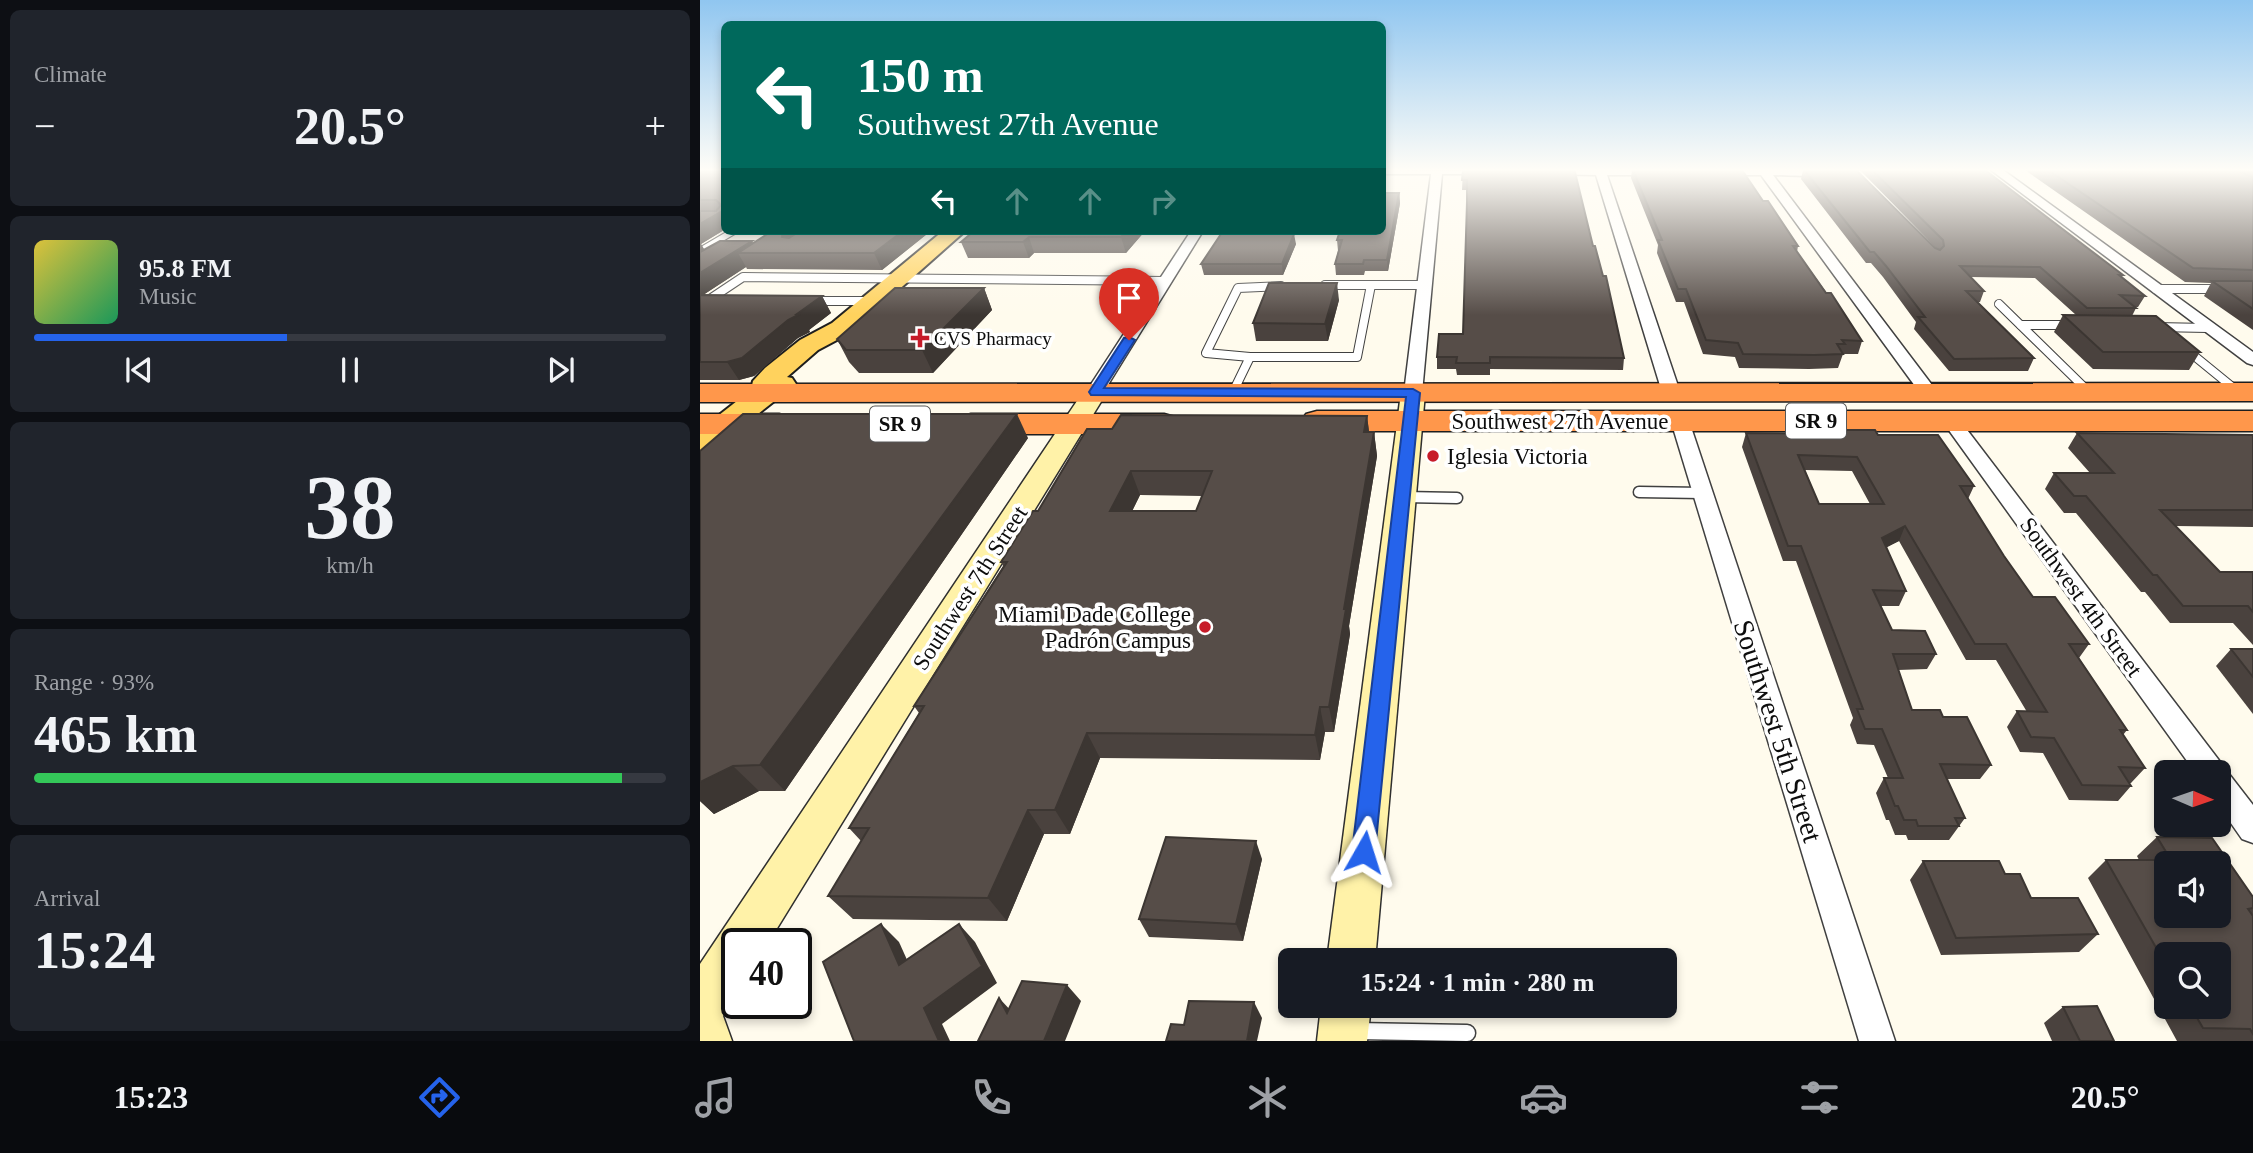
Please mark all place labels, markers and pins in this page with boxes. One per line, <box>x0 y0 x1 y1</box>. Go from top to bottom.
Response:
pin <box>1099 268 1159 340</box>
place label: CVS Pharmacy <box>934 328 1052 349</box>
marker: CVS Pharmacy <box>912 330 928 346</box>
place label: Iglesia Victoria <box>1447 444 1588 469</box>
marker: Iglesia Victoria <box>1425 448 1441 464</box>
place label: Miami Dade College Padrón Campus <box>998 602 1191 653</box>
marker: Miami Dade College Padrón Campus <box>1197 619 1213 635</box>

